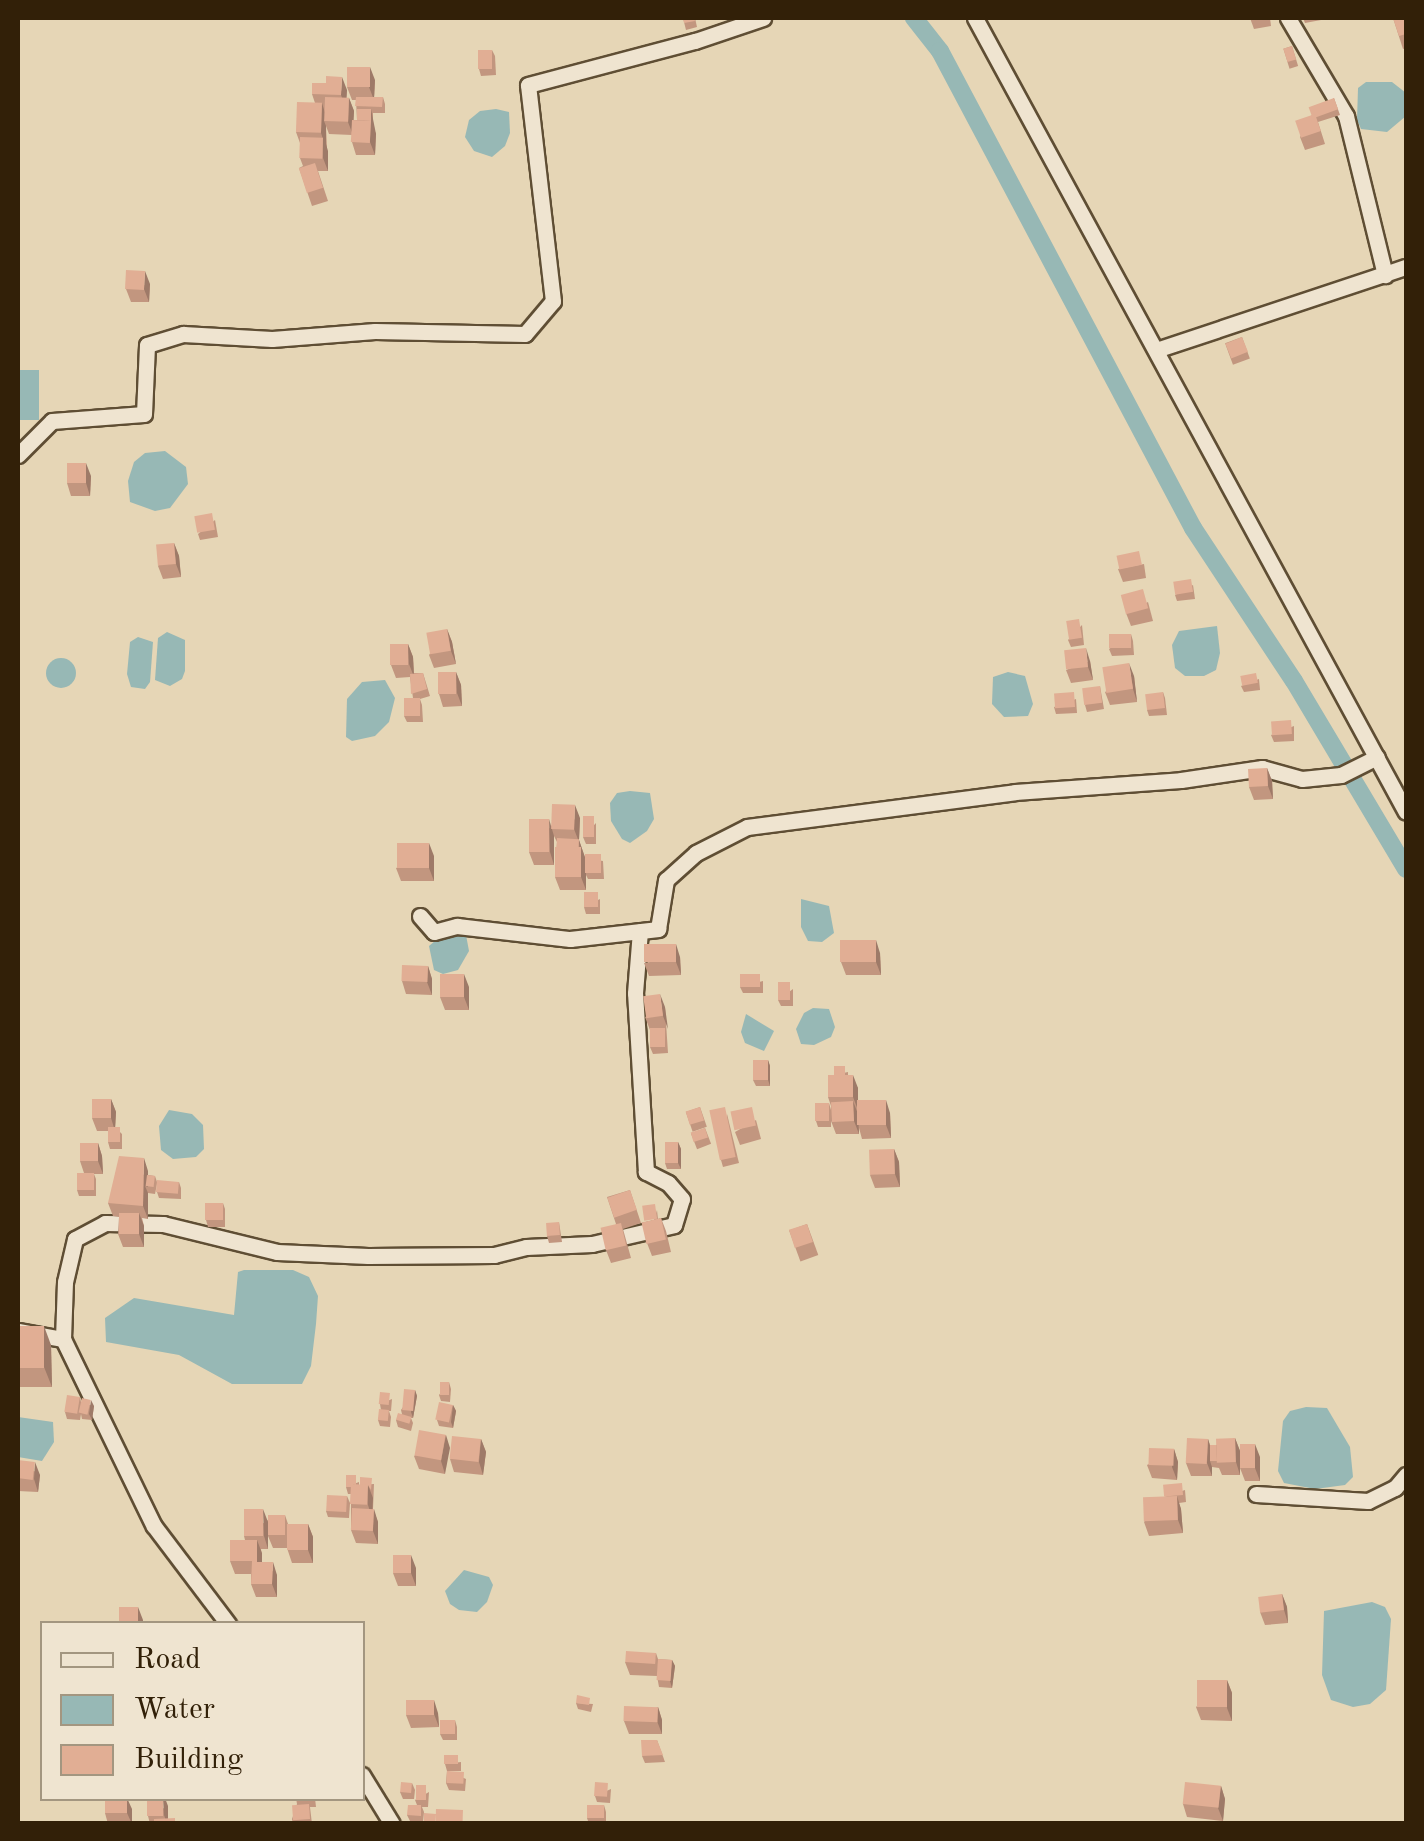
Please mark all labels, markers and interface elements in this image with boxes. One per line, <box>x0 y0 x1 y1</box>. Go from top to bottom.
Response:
legend <box>40 1621 365 1801</box>
text: Road <box>134 1645 201 1675</box>
text: Water <box>134 1695 215 1725</box>
text: Building <box>134 1745 243 1775</box>

